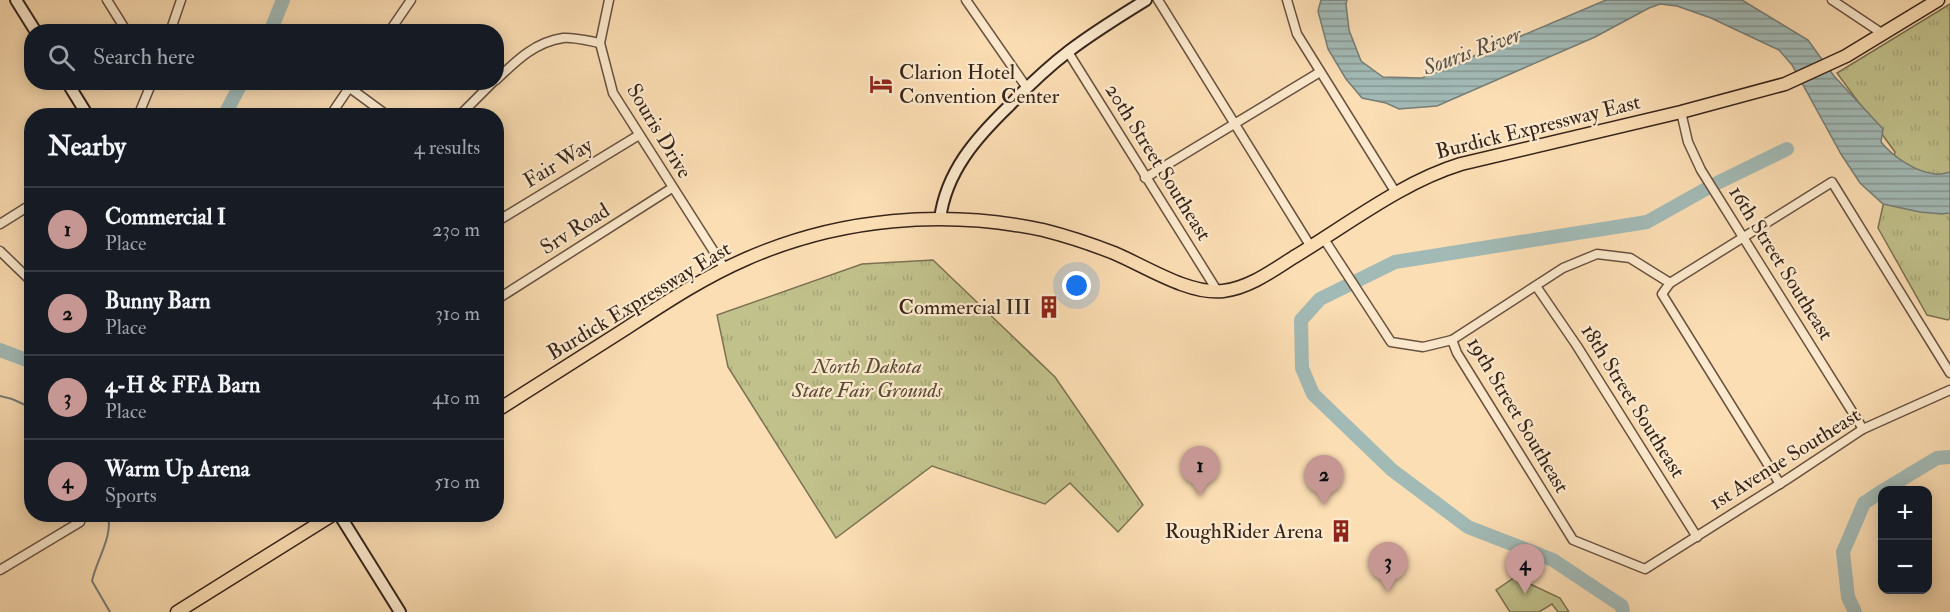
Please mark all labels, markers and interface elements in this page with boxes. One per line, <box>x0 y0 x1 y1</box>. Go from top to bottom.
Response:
water label: Souris River <box>1418 20 1527 82</box>
search box <box>24 24 504 90</box>
icon: search <box>45 41 78 74</box>
text: Search here <box>93 43 195 71</box>
place label: Clarion Hotel Convention Center <box>899 59 1059 110</box>
hotel icon: Clarion Hotel Convention Center <box>868 71 894 97</box>
street label: 20th Street Southeast <box>1099 78 1217 246</box>
street label: Souris Drive <box>620 79 698 183</box>
street label: Burdick Expressway East <box>1433 88 1643 165</box>
text: Nearby <box>48 131 126 163</box>
street label: Fair Way <box>518 131 598 194</box>
text: 4 results <box>414 135 480 160</box>
street label: 16th Street Southeast <box>1723 181 1839 345</box>
street label: Srv Road <box>535 197 615 261</box>
text: Commercial I <box>105 203 226 231</box>
text: 1 <box>64 217 71 242</box>
text: 230 m <box>432 217 480 242</box>
text: Place <box>105 231 146 256</box>
street label: Burdick Expressway East <box>542 235 736 367</box>
your location <box>1062 271 1091 300</box>
text: Bunny Barn <box>105 287 211 315</box>
place label: Commercial III <box>899 294 1031 321</box>
building icon: Commercial III <box>1036 294 1062 320</box>
text: 2 <box>62 301 73 326</box>
text: 310 m <box>435 301 480 326</box>
text: Place <box>105 315 146 340</box>
street label: 18th Street Southeast <box>1575 319 1691 483</box>
street label: 19th Street Southeast <box>1461 332 1575 498</box>
park label: North Dakota State Fair Grounds <box>791 353 943 404</box>
text: 4-H & FFA Barn <box>105 371 260 399</box>
text: 3 <box>64 385 71 410</box>
text: 410 m <box>432 385 480 410</box>
text: Place <box>105 399 146 424</box>
street label: 1st Avenue Southeast <box>1705 402 1866 516</box>
pin: 1 <box>1180 446 1220 496</box>
text: Warm Up Arena <box>105 455 250 483</box>
pin: 2 <box>1304 456 1344 505</box>
text: 4 <box>62 469 73 494</box>
text: 510 m <box>434 469 480 494</box>
text: Sports <box>105 483 157 508</box>
map controls <box>1878 486 1932 594</box>
button: + <box>1878 486 1932 540</box>
place label: RoughRider Arena <box>1165 518 1323 545</box>
building icon: RoughRider Arena <box>1328 518 1354 544</box>
button: − <box>1878 540 1932 594</box>
pin: 3 <box>1368 542 1408 592</box>
pin: 4 <box>1506 544 1544 594</box>

